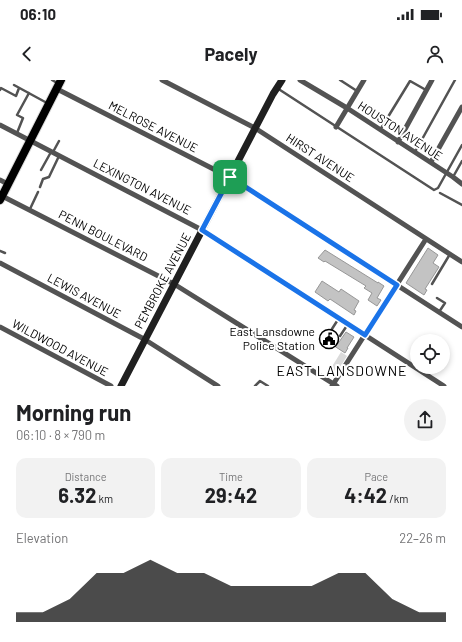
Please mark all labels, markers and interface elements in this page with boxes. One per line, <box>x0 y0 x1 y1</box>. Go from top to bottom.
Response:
text: 06:10 <box>20 5 56 23</box>
icon: back <box>16 43 38 65</box>
text: Pacely <box>205 43 257 65</box>
icon: person <box>424 43 446 65</box>
street label: MELROSE AVENUE <box>107 98 200 155</box>
street label: HOUSTON AVENUE <box>356 98 445 163</box>
street label: HIRST AVENUE <box>284 130 357 184</box>
street label: LEXINGTON AVENUE <box>91 155 194 217</box>
pin <box>213 160 247 194</box>
icon: arrive <box>219 166 241 188</box>
street label: PENN BOULEVARD <box>57 207 150 264</box>
street label: PEMBROKE AVENUE <box>131 230 193 331</box>
street label: LEWIS AVENUE <box>45 270 124 320</box>
street label: WILDWOOD AVENUE <box>10 316 111 378</box>
place label: East Lansdowne Police Station <box>230 324 315 352</box>
public building icon: East Lansdowne Police Station <box>318 328 340 350</box>
map controls <box>410 334 450 374</box>
button: locate <box>410 334 450 374</box>
district label: EAST LANSDOWNE <box>277 362 407 379</box>
text: Morning run <box>16 399 131 425</box>
button: share <box>404 399 446 441</box>
text: 06:10 · 8 × 790 m <box>16 427 105 443</box>
text: Distance <box>65 470 107 483</box>
text: Time <box>219 470 243 483</box>
text: Pace <box>364 470 388 483</box>
text: 6.32 <box>58 483 96 507</box>
text: 29:42 <box>205 483 257 507</box>
text: 4:42 <box>344 483 387 507</box>
text: km <box>96 492 113 505</box>
text: /km <box>387 492 408 505</box>
text: Elevation <box>16 530 68 546</box>
text: 22–26 m <box>399 530 446 546</box>

